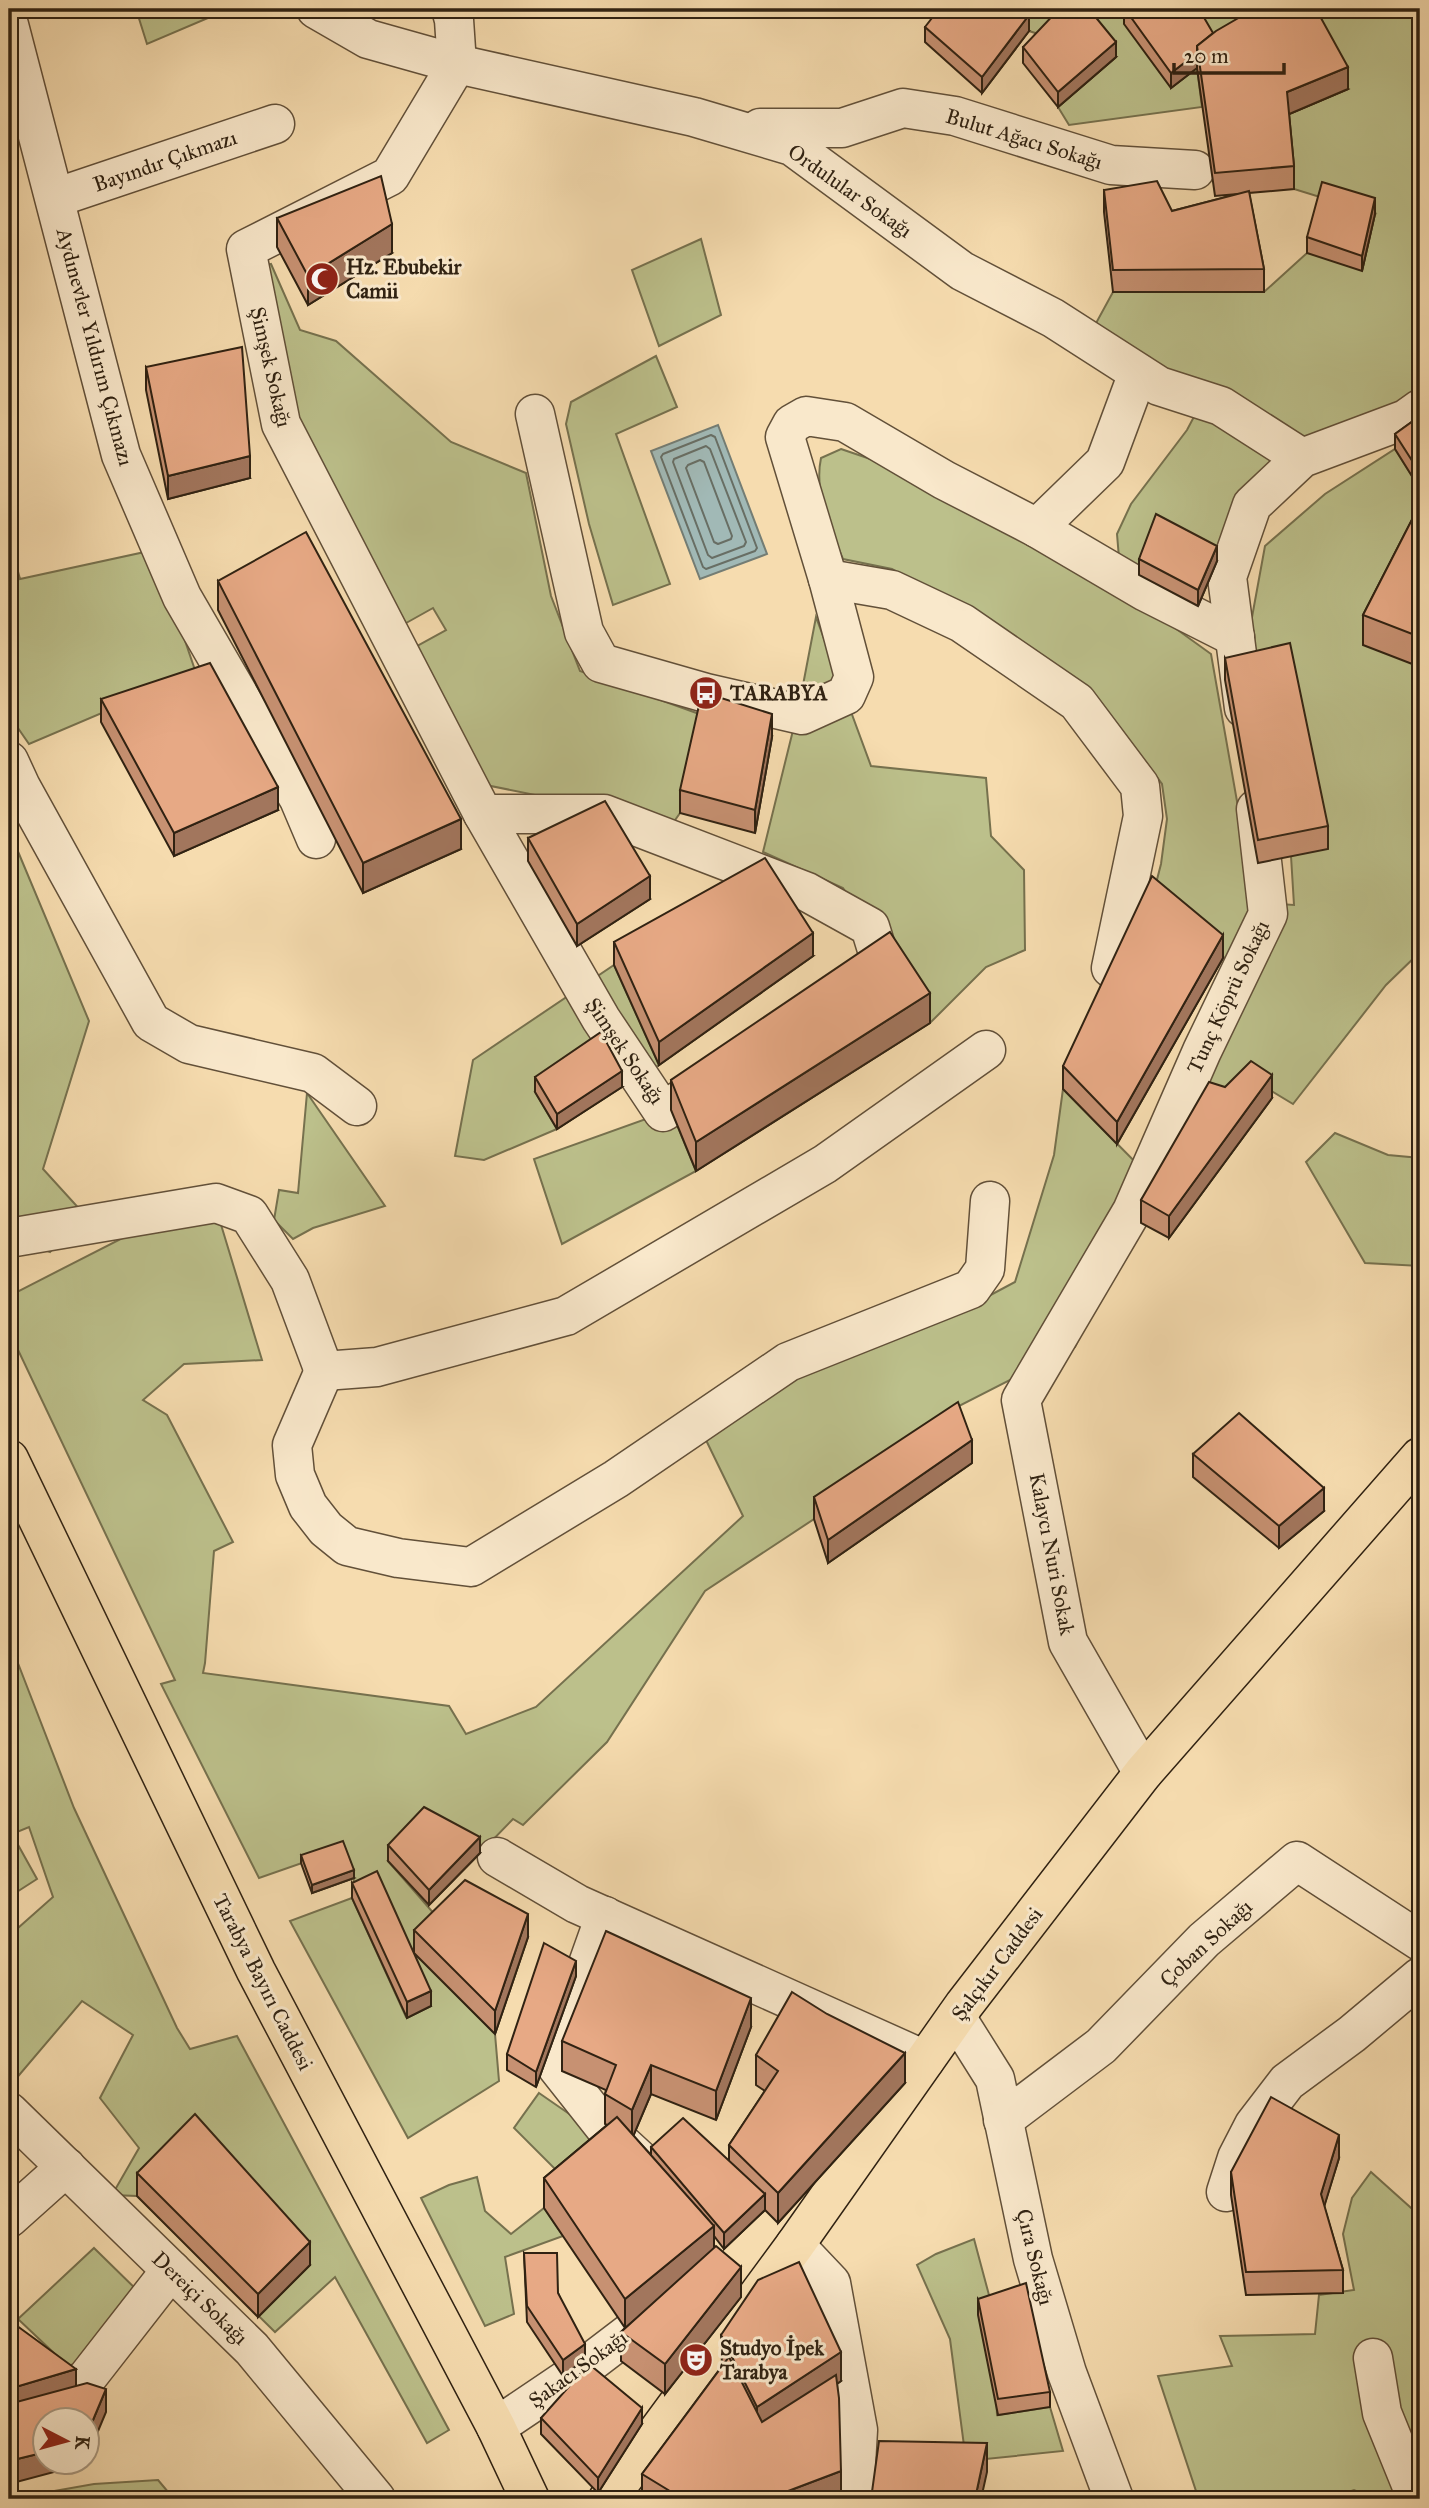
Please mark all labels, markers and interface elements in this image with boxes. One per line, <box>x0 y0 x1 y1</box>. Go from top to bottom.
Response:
scale bar <box>1174 32 1284 76</box>
text: 20 m <box>1184 43 1229 69</box>
street label: Bulut Ağacı Sokağı <box>942 103 1106 175</box>
street label: Bayındır Çıkmazı <box>90 124 240 198</box>
street label: Ordulular Sokağı <box>783 138 917 244</box>
street label: Aydınevler Yıldırım Çıkmazı <box>50 224 139 469</box>
place label: Hz. Ebubekir Camii <box>346 254 463 304</box>
mosque icon: Hz. Ebubekir Camii <box>303 260 341 298</box>
street label: Şimşek Sokağı <box>244 304 298 430</box>
bus stop icon: TARABYA <box>687 674 725 712</box>
place label: TARABYA <box>729 680 829 706</box>
street label: Tunç Köprü Sokağı <box>1181 916 1275 1078</box>
street label: Şimşek Sokağı <box>580 993 670 1109</box>
street label: Kalaycı Nuri Sokak <box>1024 1471 1081 1638</box>
street label: Tarabya Bayırı Caddesi <box>207 1889 319 2075</box>
street label: Çoban Sokağı <box>1154 1893 1258 1992</box>
street label: Şalçıkır Caddesi <box>946 1902 1048 2026</box>
street label: Çıra Sokağı <box>1011 2206 1060 2308</box>
street label: Dereiçi Sokağı <box>147 2246 254 2350</box>
street label: Şakacı Sokağı <box>524 2324 633 2413</box>
place label: Studyo İpek Tarabya <box>719 2334 825 2385</box>
theatre icon: Studyo İpek Tarabya <box>677 2341 715 2379</box>
north arrow <box>32 2406 102 2476</box>
text: K <box>70 2435 95 2452</box>

